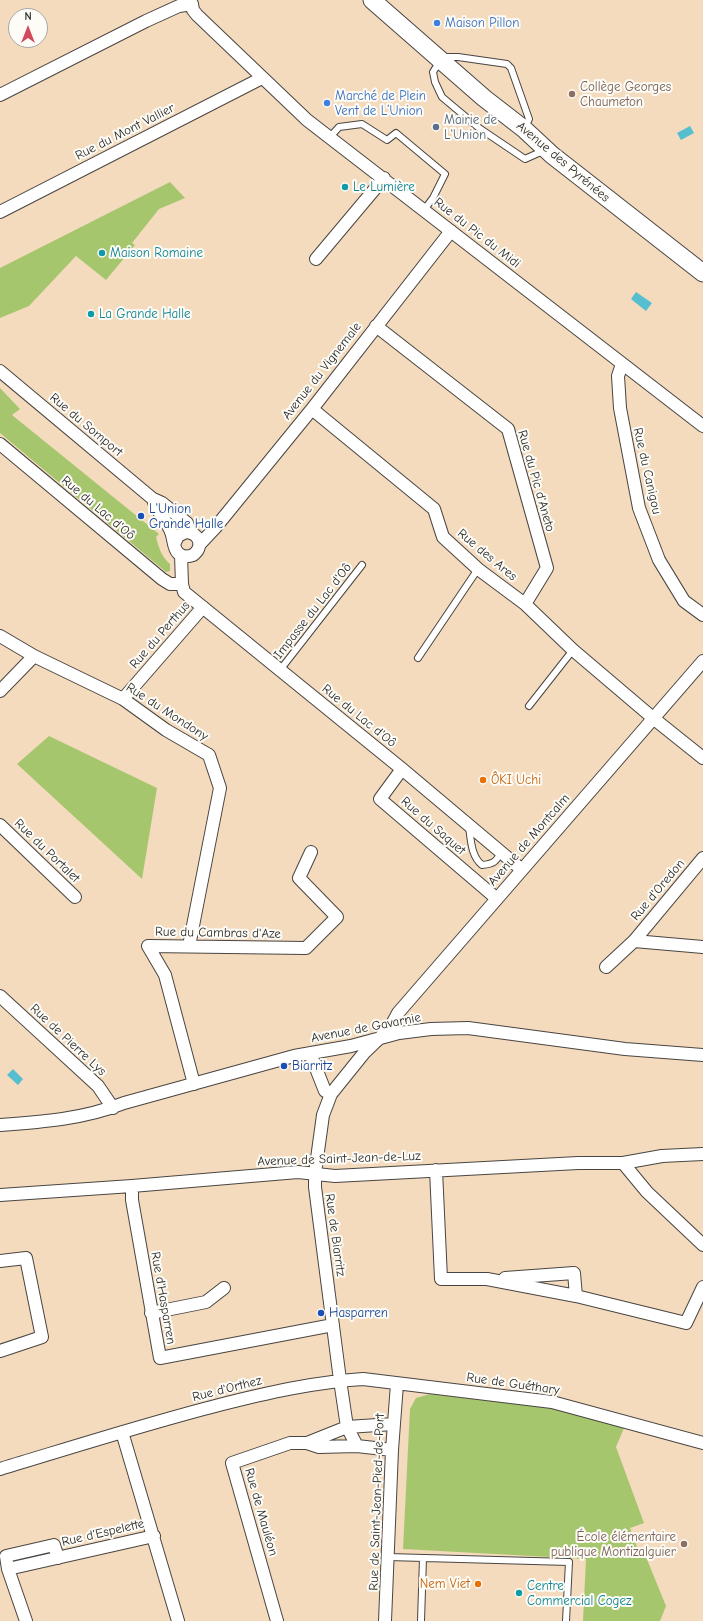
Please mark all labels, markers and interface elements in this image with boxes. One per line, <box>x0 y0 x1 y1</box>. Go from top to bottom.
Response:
north arrow <box>8 8 48 48</box>
text: N <box>24 10 32 23</box>
place label: Maison Pillon <box>445 15 519 31</box>
marker: Maison Pillon <box>432 18 442 28</box>
place label: Collège Georges Chaumeton <box>580 79 671 110</box>
place label: Marché de Plein Vent de L’Union <box>335 88 426 119</box>
marker: Collège Georges Chaumeton <box>567 89 577 99</box>
marker: Marché de Plein Vent de L’Union <box>322 98 332 108</box>
street label: Rue du Mont Vallier <box>73 100 177 164</box>
place label: Mairie de L'Union <box>444 112 497 143</box>
street label: Avenue des Pyrénées <box>513 118 613 206</box>
marker: Mairie de L'Union <box>431 122 441 132</box>
place label: Le Lumière <box>353 179 415 195</box>
marker: Le Lumière <box>340 182 350 192</box>
street label: Rue du Pic du Midi <box>431 194 523 272</box>
place label: Maison Romaine <box>110 245 203 261</box>
marker: Maison Romaine <box>97 248 107 258</box>
place label: La Grande Halle <box>99 306 191 322</box>
marker: La Grande Halle <box>86 309 96 319</box>
street label: Avenue du Vignemale <box>279 319 365 423</box>
street label: Rue du Somport <box>46 390 126 460</box>
street label: Rue du Canigou <box>629 426 665 516</box>
street label: Rue du Pic d'Aneto <box>514 428 558 534</box>
street label: Rue du Lac d'Oô <box>58 473 138 543</box>
place label: L'Union Grande Halle <box>149 501 223 532</box>
marker: L'Union Grande Halle <box>136 511 146 521</box>
street label: Rue des Ares <box>454 526 520 584</box>
street label: Impasse du Lac d'Oô <box>271 560 355 662</box>
street label: Rue du Perthus <box>126 598 194 672</box>
street label: Rue du Mondony <box>123 680 211 744</box>
street label: Rue du Lac d'Oô <box>319 681 399 751</box>
place label: ÔKI Uchi <box>491 772 541 788</box>
marker: ÔKI Uchi <box>478 775 488 785</box>
street label: Avenue de Montcalm <box>485 791 573 889</box>
street label: Rue du Saquet <box>397 794 469 858</box>
street label: Rue du Portalet <box>11 816 83 886</box>
street label: Rue d'Oredon <box>628 856 688 924</box>
street label: Rue du Cambras d'Aze <box>155 924 281 942</box>
street label: Rue de Pierre Lys <box>27 1001 109 1079</box>
street label: Avenue de Gavarnie <box>310 1010 422 1046</box>
place label: Biarritz <box>292 1058 332 1074</box>
marker: Biarritz <box>279 1061 289 1071</box>
street label: Avenue de Saint-Jean-de-Luz <box>257 1148 421 1170</box>
street label: Rue de Biarritz <box>321 1193 349 1277</box>
street label: Rue d'Hasparren <box>147 1251 179 1345</box>
place label: Hasparren <box>329 1305 388 1321</box>
marker: Hasparren <box>316 1308 326 1318</box>
street label: Rue de Guéthary <box>465 1370 561 1398</box>
street label: Rue d'Orthez <box>191 1373 263 1405</box>
street label: Rue de Saint-Jean-Pied-de-Port <box>366 1413 388 1591</box>
street label: Rue de Mauléon <box>241 1466 281 1558</box>
street label: Rue d'Espelette <box>60 1516 146 1550</box>
place label: École élémentaire publique Montizalguier <box>551 1529 676 1560</box>
marker: École élémentaire publique Montizalguier <box>679 1539 689 1549</box>
place label: Nem Viet <box>420 1576 470 1592</box>
place label: Centre Commercial Cogez <box>527 1578 632 1609</box>
marker: Nem Viet <box>473 1579 483 1589</box>
marker: Centre Commercial Cogez <box>514 1588 524 1598</box>

